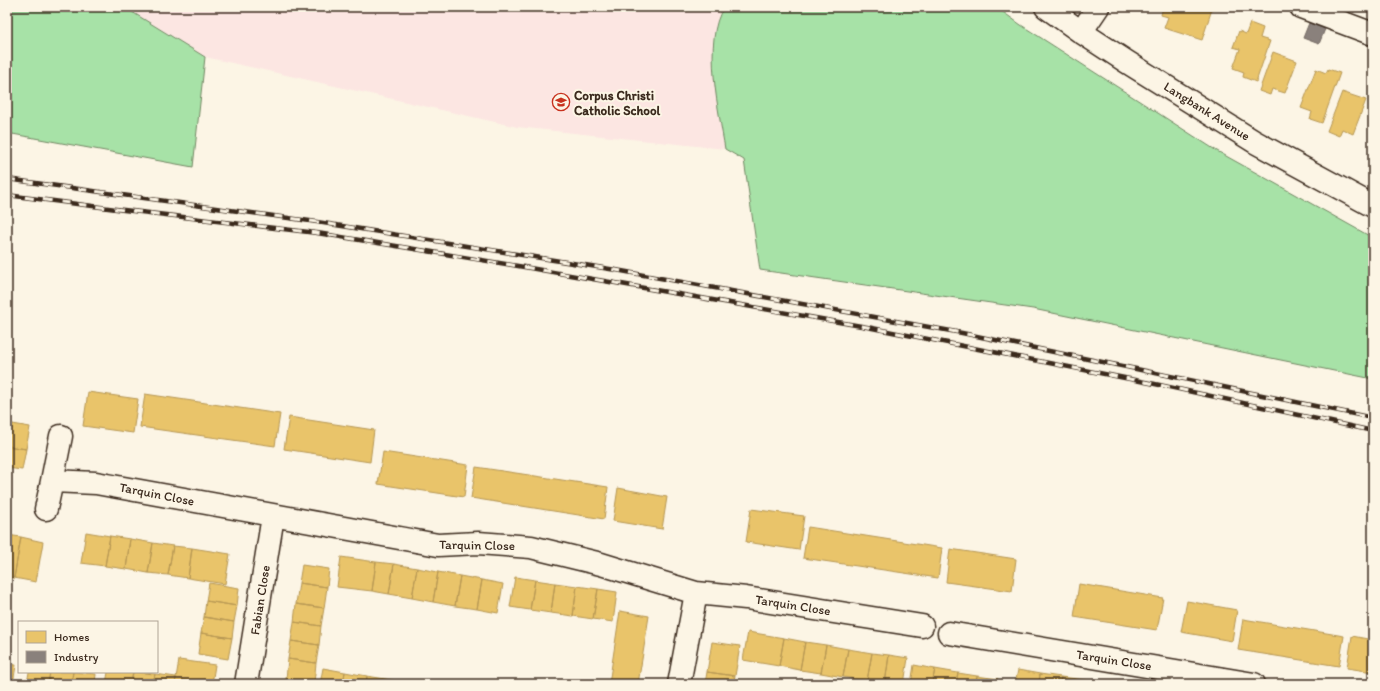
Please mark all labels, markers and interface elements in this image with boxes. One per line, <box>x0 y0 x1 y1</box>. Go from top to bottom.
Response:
street label: Langbank Avenue <box>1161 78 1253 144</box>
place label: Corpus Christi Catholic School <box>574 88 661 118</box>
school or university icon: Corpus Christi Catholic School <box>551 92 571 112</box>
street label: Tarquin Close <box>118 479 196 509</box>
street label: Tarquin Close <box>439 537 515 553</box>
street label: Fabian Close <box>247 564 273 636</box>
street label: Tarquin Close <box>754 592 832 618</box>
legend <box>18 621 158 673</box>
text: Homes <box>54 630 90 644</box>
street label: Tarquin Close <box>1075 647 1153 673</box>
text: Industry <box>54 650 99 664</box>

